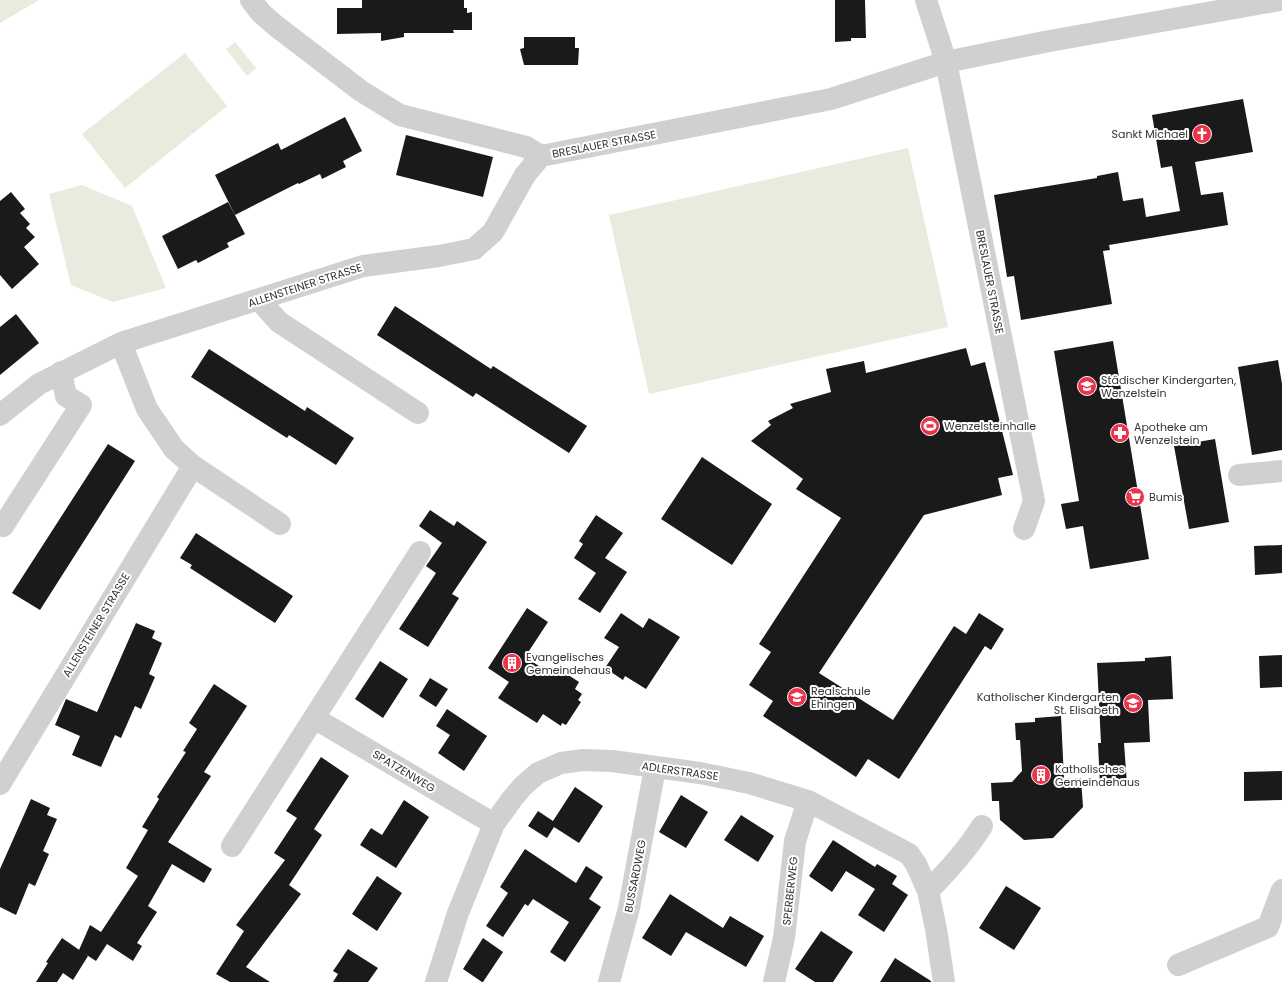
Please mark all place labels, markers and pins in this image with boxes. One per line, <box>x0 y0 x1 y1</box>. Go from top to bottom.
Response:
church icon: Sankt Michael <box>1191 123 1213 145</box>
place label: Sankt Michael <box>1112 126 1188 142</box>
place label: Städischer Kindergarten, Wenzelstein <box>1101 372 1236 401</box>
school or university icon: Städischer Kindergarten, Wenzelstein <box>1076 375 1098 397</box>
sports icon: Wenzelsteinhalle <box>919 415 941 437</box>
place label: Wenzelsteinhalle <box>944 418 1036 434</box>
place label: Apotheke am Wenzelstein <box>1134 419 1208 448</box>
pharmacy icon: Apotheke am Wenzelstein <box>1109 422 1131 444</box>
supermarket icon: Bumis <box>1124 486 1146 508</box>
place label: Bumis <box>1149 489 1183 505</box>
place label: Evangelisches Gemeindehaus <box>526 649 611 678</box>
building icon: Evangelisches Gemeindehaus <box>501 652 523 674</box>
place label: Realschule Ehingen <box>811 683 871 712</box>
school or university icon: Realschule Ehingen <box>786 686 808 708</box>
place label: Katholischer Kindergarten St. Elisabeth <box>977 689 1119 718</box>
school or university icon: Katholischer Kindergarten St. Elisabeth <box>1122 692 1144 714</box>
place label: Katholisches Gemeindehaus <box>1055 761 1140 790</box>
building icon: Katholisches Gemeindehaus <box>1030 764 1052 786</box>

